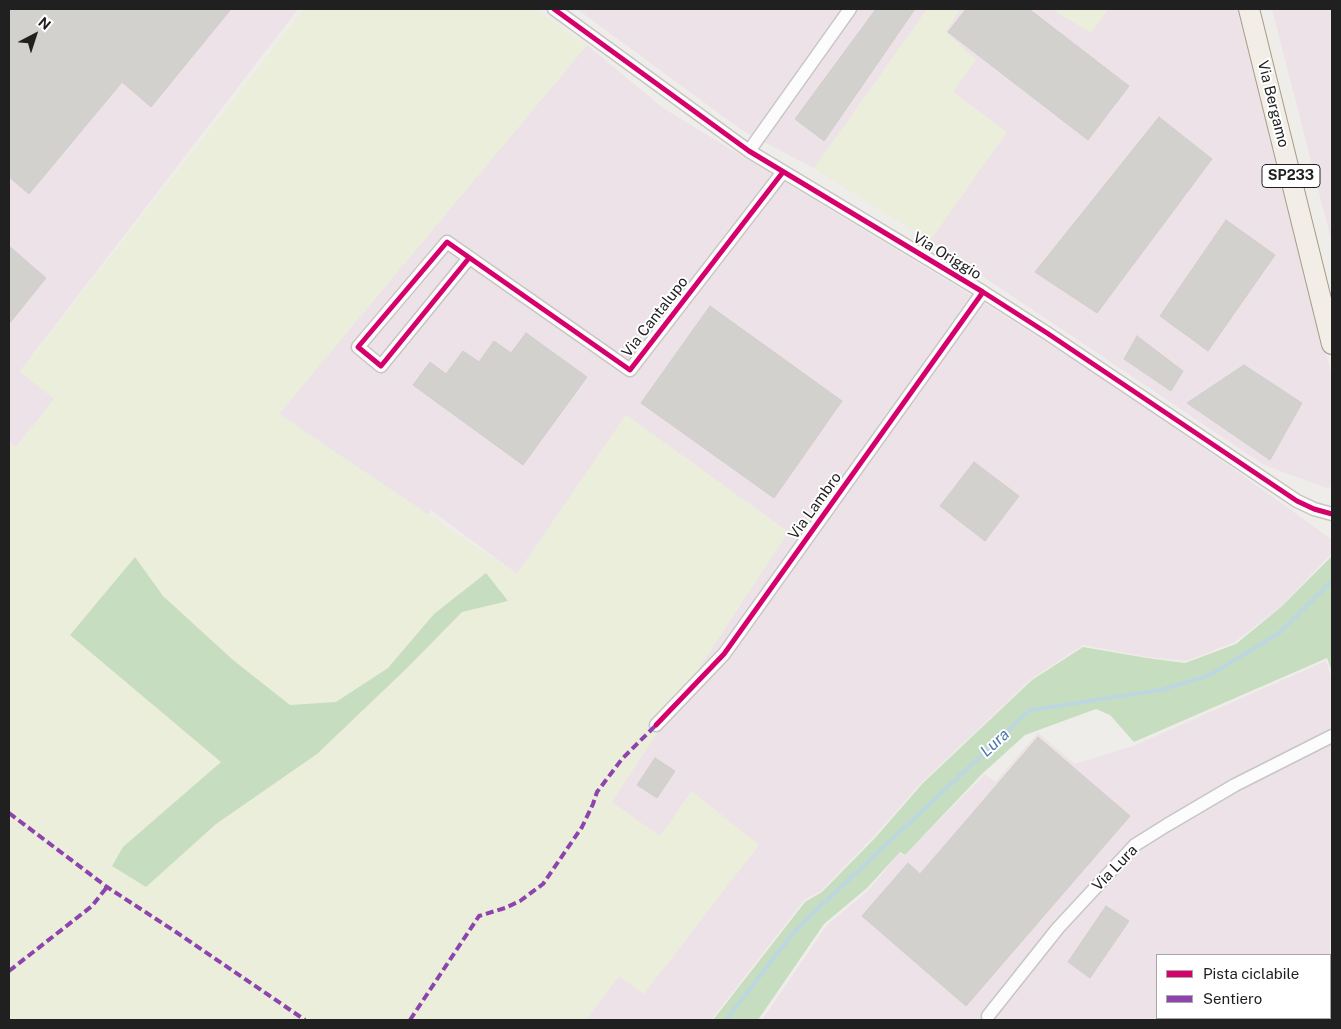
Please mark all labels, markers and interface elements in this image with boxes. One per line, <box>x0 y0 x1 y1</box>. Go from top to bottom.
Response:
north arrow <box>10 10 60 60</box>
text: N <box>35 14 54 33</box>
street label: Via Bergamo <box>1254 59 1292 149</box>
road number: SP233 <box>1262 165 1320 188</box>
street label: Via Origgio <box>909 228 985 284</box>
street label: Via Cantalupo <box>618 273 692 361</box>
street label: Via Lambro <box>785 469 845 543</box>
water label: Lura <box>977 725 1013 761</box>
street label: Via Lura <box>1089 841 1141 895</box>
legend <box>1156 954 1331 1019</box>
text: Pista ciclabile <box>1203 965 1299 982</box>
text: Sentiero <box>1203 990 1262 1007</box>

